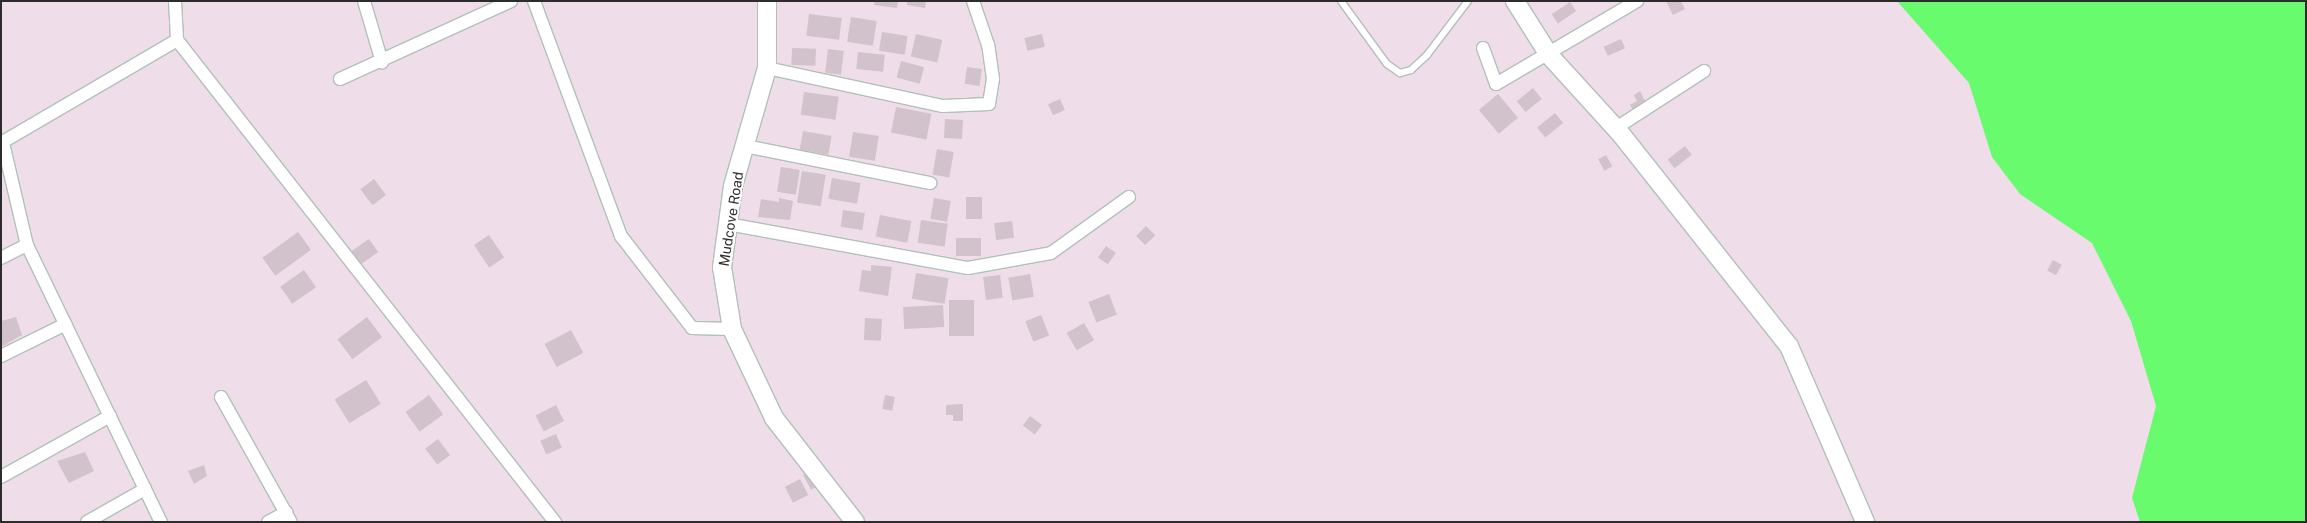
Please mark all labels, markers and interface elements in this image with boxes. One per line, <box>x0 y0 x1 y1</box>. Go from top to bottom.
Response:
street label: Mudcove Road <box>715 170 747 268</box>

